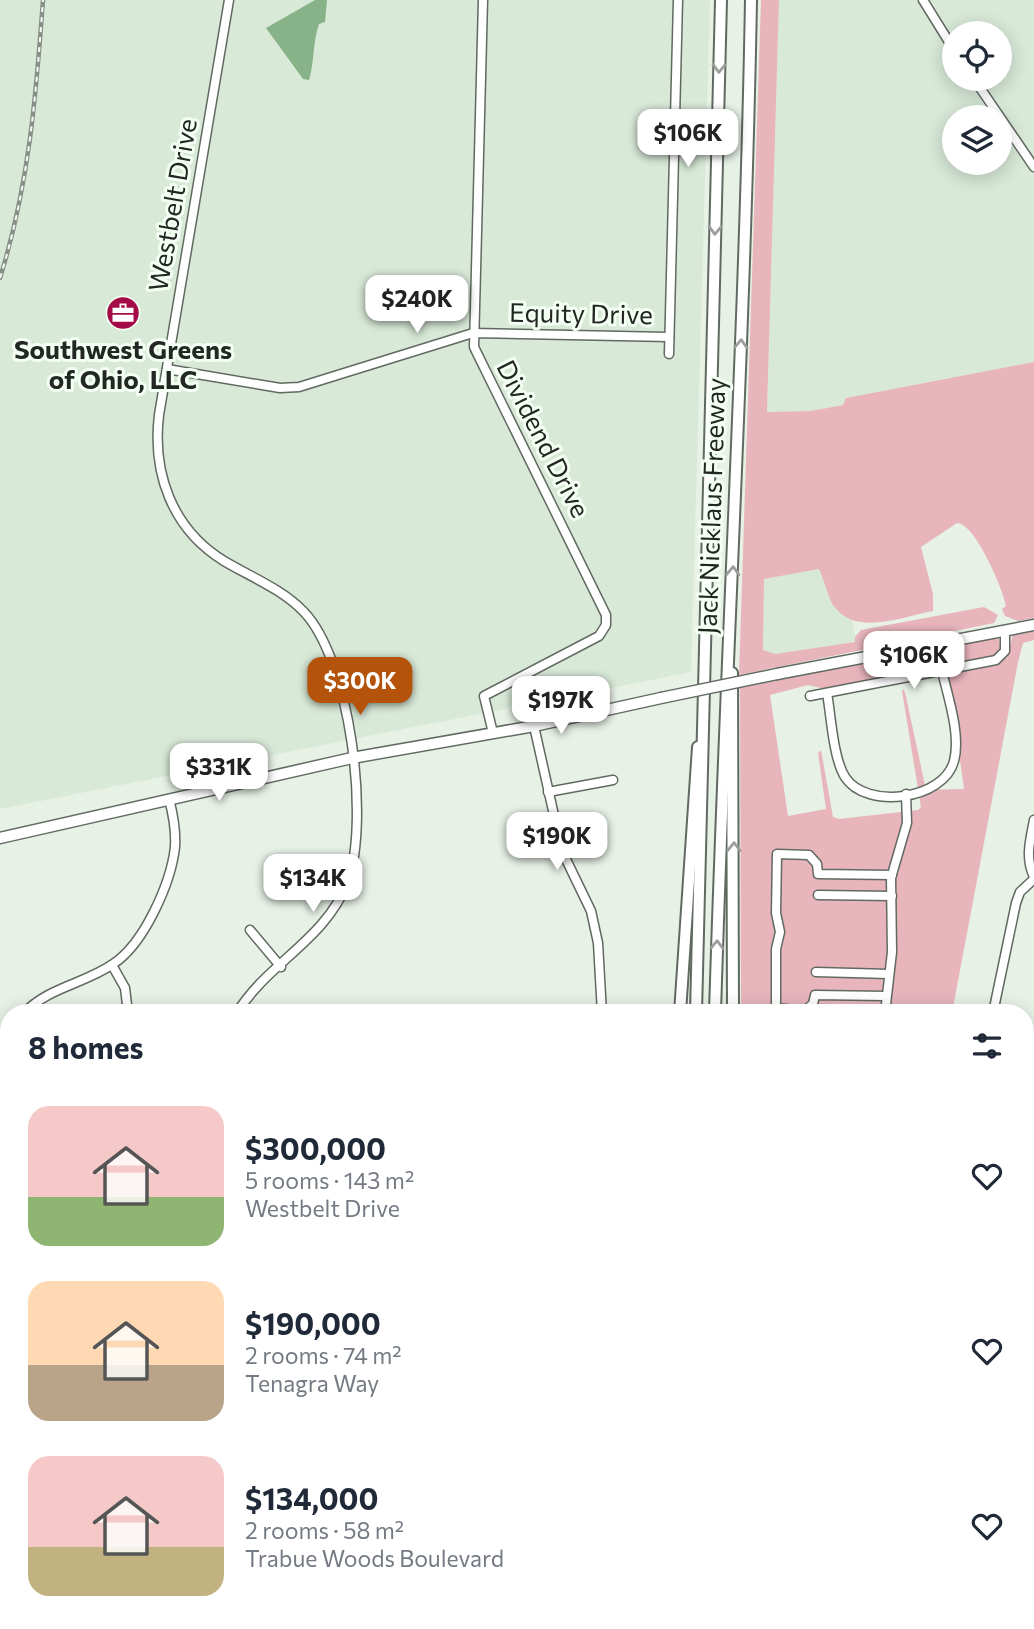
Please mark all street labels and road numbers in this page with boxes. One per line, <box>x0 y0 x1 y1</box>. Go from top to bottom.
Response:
street label: Westbelt Drive <box>141 116 202 294</box>
street label: Equity Drive <box>509 296 653 329</box>
street label: Dividend Drive <box>491 355 597 522</box>
street label: Jack Nicklaus Freeway <box>691 377 730 635</box>

